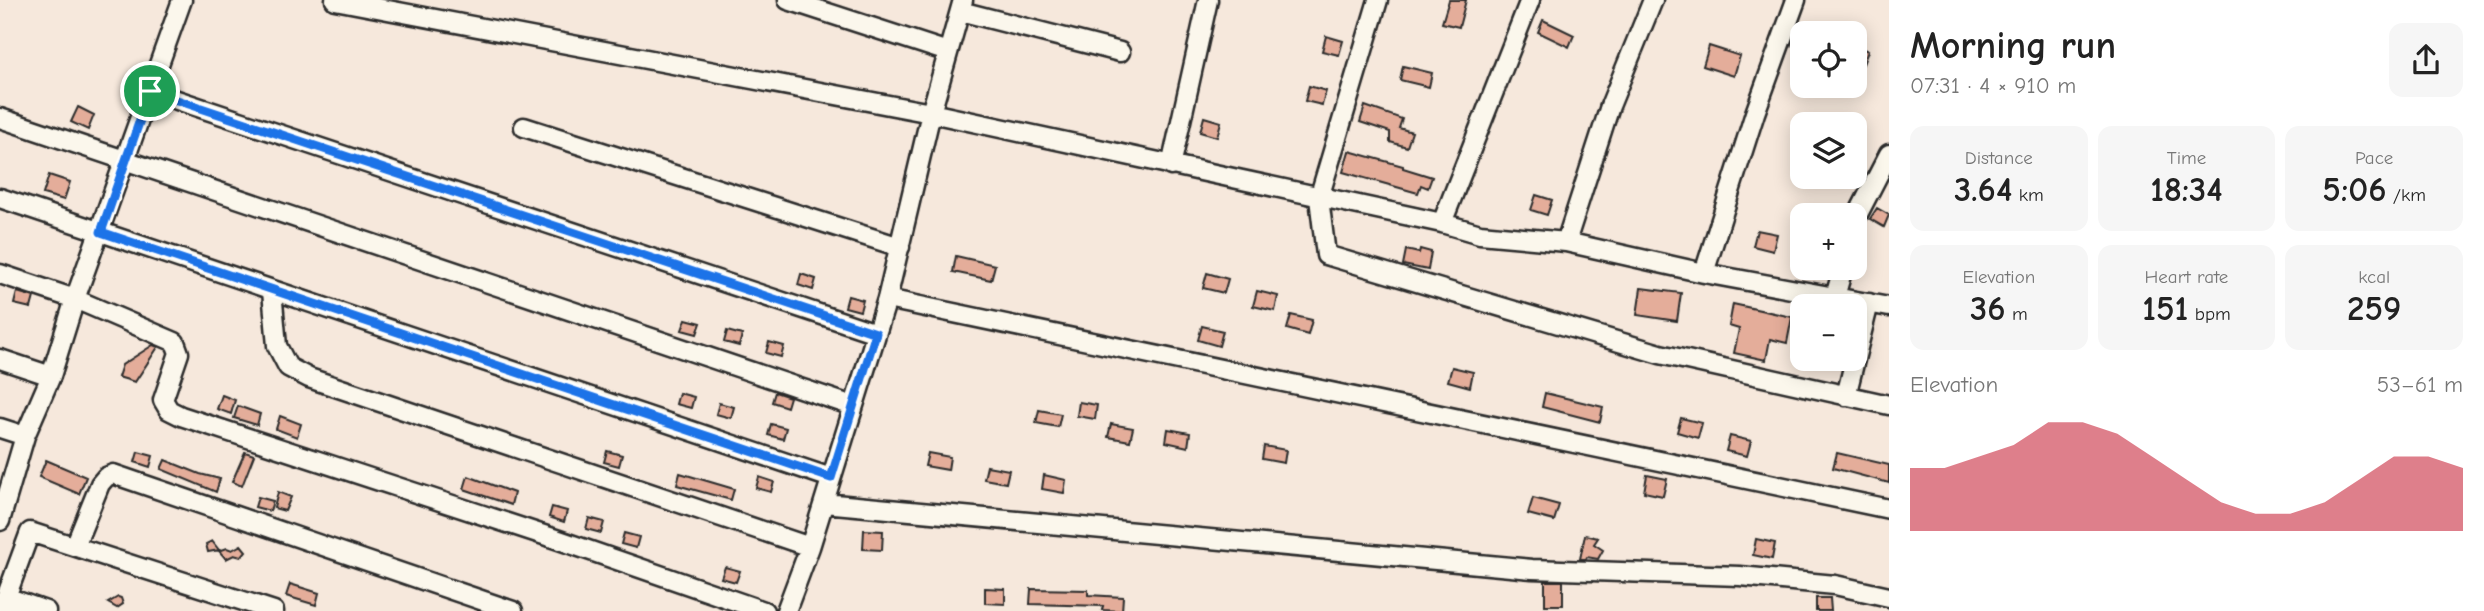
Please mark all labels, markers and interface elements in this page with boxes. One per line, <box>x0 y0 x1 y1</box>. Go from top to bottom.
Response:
map controls <box>1790 21 1867 371</box>
button: locate <box>1790 21 1867 98</box>
button: share <box>2389 23 2463 97</box>
text: Morning run <box>1910 24 2116 68</box>
pin <box>120 61 180 121</box>
icon: arrive <box>131 72 169 110</box>
text: 07:31 · 4 × 910 m <box>1910 72 2076 99</box>
button: layers <box>1790 112 1867 189</box>
text: Distance <box>1965 147 2033 169</box>
text: Time <box>2167 147 2206 169</box>
text: Pace <box>2355 147 2393 169</box>
text: 3.64 <box>1954 169 2012 210</box>
text: 18:34 <box>2150 169 2223 210</box>
text: 5:06 <box>2322 169 2386 210</box>
text: km <box>2012 184 2044 206</box>
text: /km <box>2386 184 2426 206</box>
button: + <box>1790 203 1867 280</box>
text: Elevation <box>1962 266 2035 288</box>
text: Heart rate <box>2145 266 2228 288</box>
text: kcal <box>2358 266 2390 288</box>
text: 36 <box>1970 288 2006 329</box>
text: 151 <box>2142 288 2188 329</box>
text: 259 <box>2347 288 2401 329</box>
button: − <box>1790 294 1867 371</box>
text: m <box>2006 303 2028 325</box>
text: bpm <box>2188 303 2231 325</box>
text: Elevation <box>1910 371 1998 398</box>
text: 53–61 m <box>2377 371 2463 398</box>

